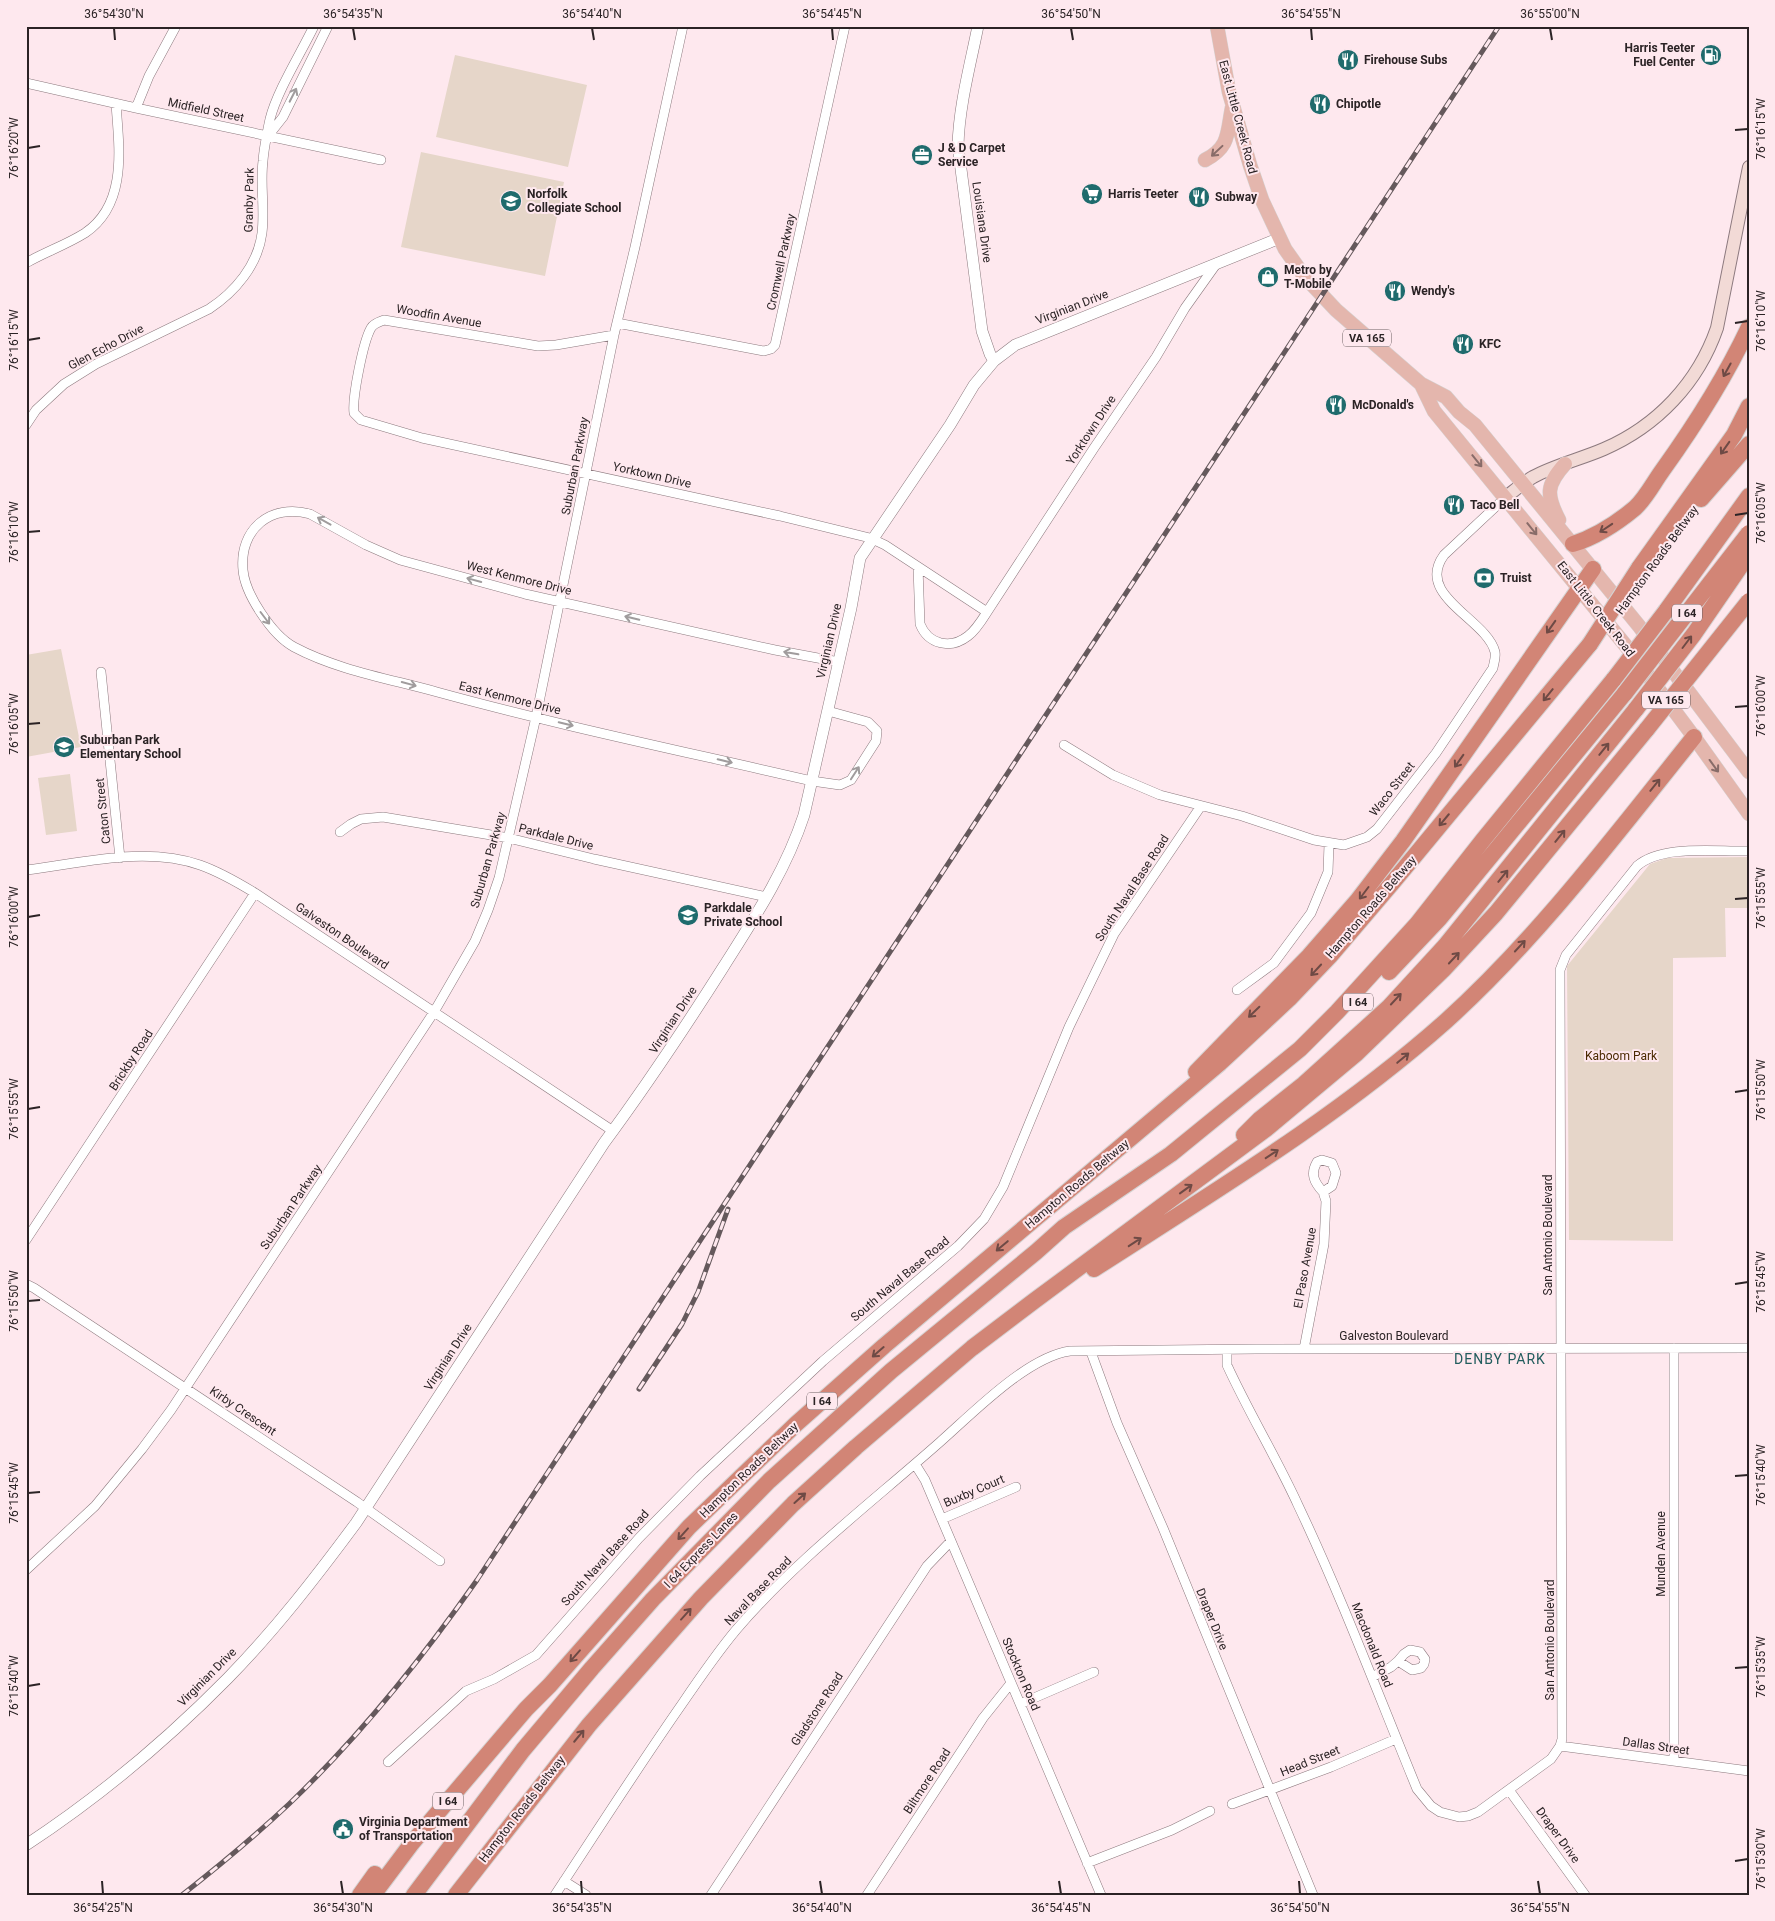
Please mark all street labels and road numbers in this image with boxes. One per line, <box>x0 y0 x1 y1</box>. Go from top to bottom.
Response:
street label: East Little Creek Road <box>1216 59 1260 175</box>
street label: Midfield Street <box>167 95 245 125</box>
street label: Granby Park <box>241 167 257 232</box>
street label: Louisiana Drive <box>969 181 995 263</box>
street label: Cromwell Parkway <box>764 212 798 312</box>
street label: Virginian Drive <box>1034 287 1110 327</box>
street label: Woodfin Avenue <box>395 302 483 330</box>
street label: Glen Echo Drive <box>66 321 146 373</box>
road number: VA 165 <box>1343 329 1391 346</box>
street label: Yorktown Drive <box>1063 393 1119 467</box>
street label: Suburban Parkway <box>559 416 591 516</box>
street label: Yorktown Drive <box>611 459 693 491</box>
street label: Hampton Roads Beltway <box>1613 503 1701 617</box>
street label: West Kenmore Drive <box>465 558 573 598</box>
street label: East Little Creek Road <box>1554 559 1638 659</box>
street label: Virginian Drive <box>814 602 844 680</box>
road number: I 64 <box>1672 604 1702 622</box>
street label: East Kenmore Drive <box>458 679 562 717</box>
road number: VA 165 <box>1642 692 1690 708</box>
street label: Waco Street <box>1367 759 1417 819</box>
street label: Caton Street <box>93 777 113 845</box>
street label: Suburban Parkway <box>468 810 509 910</box>
street label: Parkdale Drive <box>517 821 595 853</box>
street label: South Naval Base Road <box>1092 832 1172 944</box>
street label: Hampton Roads Beltway <box>1323 853 1420 961</box>
street label: Galveston Boulevard <box>293 900 391 972</box>
street label: Virginian Drive <box>646 984 700 1056</box>
road number: I 64 <box>1343 994 1373 1010</box>
street label: Brickby Road <box>106 1027 156 1093</box>
street label: Hampton Roads Beltway <box>1022 1136 1132 1232</box>
street label: Suburban Parkway <box>257 1162 325 1252</box>
street label: San Antonio Boulevard <box>1541 1175 1555 1295</box>
street label: El Paso Avenue <box>1291 1226 1319 1310</box>
street label: South Naval Base Road <box>848 1234 952 1324</box>
street label: Virginian Drive <box>421 1321 475 1393</box>
street label: Galveston Boulevard <box>1339 1329 1449 1343</box>
street label: Kirby Crescent <box>207 1384 279 1438</box>
road number: I 64 <box>807 1392 837 1410</box>
street label: Hampton Roads Beltway <box>697 1419 801 1521</box>
street label: Buxby Court <box>941 1472 1007 1510</box>
street label: South Naval Base Road <box>558 1507 652 1609</box>
street label: I 64 Express Lanes <box>661 1509 741 1591</box>
street label: Munden Avenue <box>1654 1511 1668 1597</box>
street label: Naval Base Road <box>722 1554 794 1628</box>
street label: San Antonio Boulevard <box>1543 1580 1557 1700</box>
street label: Draper Drive <box>1193 1586 1231 1652</box>
street label: Macdonald Road <box>1349 1601 1395 1689</box>
street label: Stockton Road <box>999 1635 1043 1713</box>
street label: Virginian Drive <box>175 1645 239 1709</box>
street label: Gladstone Road <box>788 1670 846 1748</box>
street label: Dallas Street <box>1622 1734 1691 1758</box>
street label: Head Street <box>1278 1743 1342 1779</box>
street label: Biltmore Road <box>901 1746 953 1816</box>
street label: Hampton Roads Beltway <box>476 1753 568 1865</box>
road number: I 64 <box>433 1792 463 1810</box>
street label: Draper Drive <box>1533 1804 1583 1866</box>

